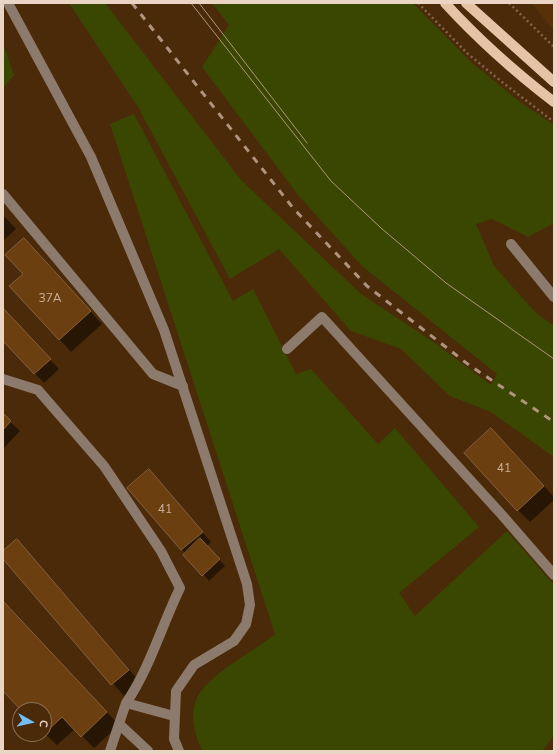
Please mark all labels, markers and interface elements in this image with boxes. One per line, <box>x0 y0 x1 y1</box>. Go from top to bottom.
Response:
house number: 37А <box>38 292 62 306</box>
house number: 41 <box>497 462 511 476</box>
house number: 41 <box>158 503 172 517</box>
north arrow <box>12 702 52 742</box>
text: С <box>35 719 51 728</box>

